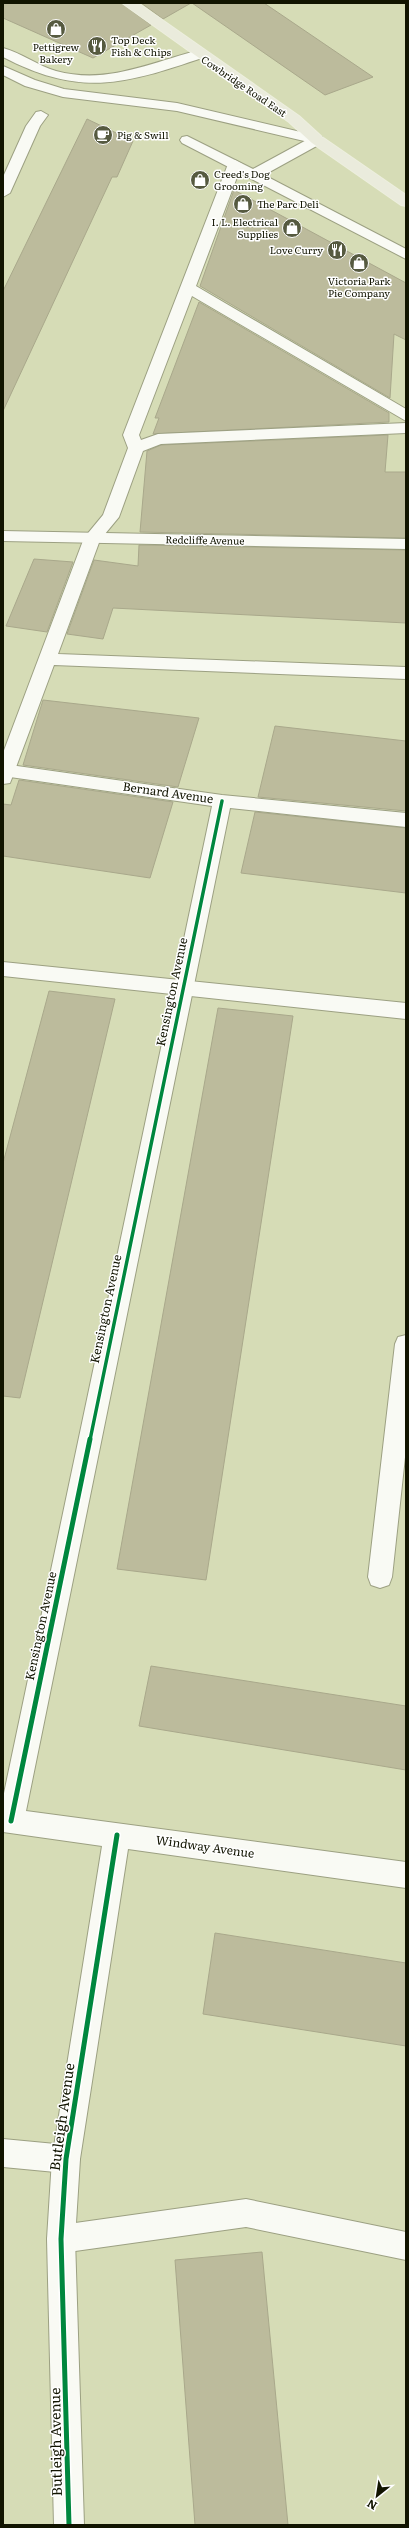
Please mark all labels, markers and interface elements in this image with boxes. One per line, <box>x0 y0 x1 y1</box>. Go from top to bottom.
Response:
shop icon: Pettigrew Bakery <box>45 18 67 40</box>
place label: Top Deck Fish & Chips <box>111 32 172 59</box>
restaurant icon: Top Deck Fish & Chips <box>86 35 108 57</box>
place label: Pettigrew Bakery <box>33 39 80 66</box>
street label: Cowbridge Road East <box>198 51 290 120</box>
cafe icon: Pig & Swill <box>92 124 114 146</box>
place label: Pig & Swill <box>117 127 169 142</box>
place label: Creed's Dog Grooming <box>214 166 270 193</box>
shop icon: Creed's Dog Grooming <box>189 169 211 191</box>
shop icon: The Parc Deli <box>232 193 254 215</box>
place label: The Parc Deli <box>257 196 319 211</box>
place label: I. L. Electrical Supplies <box>212 214 279 241</box>
shop icon: I. L. Electrical Supplies <box>281 217 303 239</box>
restaurant icon: Love Curry <box>326 239 348 261</box>
place label: Love Curry <box>270 242 323 257</box>
shop icon: Victoria Park Pie Company <box>348 252 370 274</box>
place label: Victoria Park Pie Company <box>328 273 391 300</box>
street label: Redcliffe Avenue <box>165 531 245 548</box>
street label: Bernard Avenue <box>122 777 215 807</box>
street label: Kensington Avenue <box>151 936 191 1048</box>
street label: Kensington Avenue <box>85 1253 125 1365</box>
street label: Kensington Avenue <box>20 1570 60 1682</box>
street label: Windway Avenue <box>155 1830 256 1862</box>
street label: Butleigh Avenue <box>44 2062 78 2172</box>
street label: Butleigh Avenue <box>44 2387 66 2497</box>
north arrow <box>357 2476 397 2516</box>
text: N <box>364 2496 379 2515</box>

